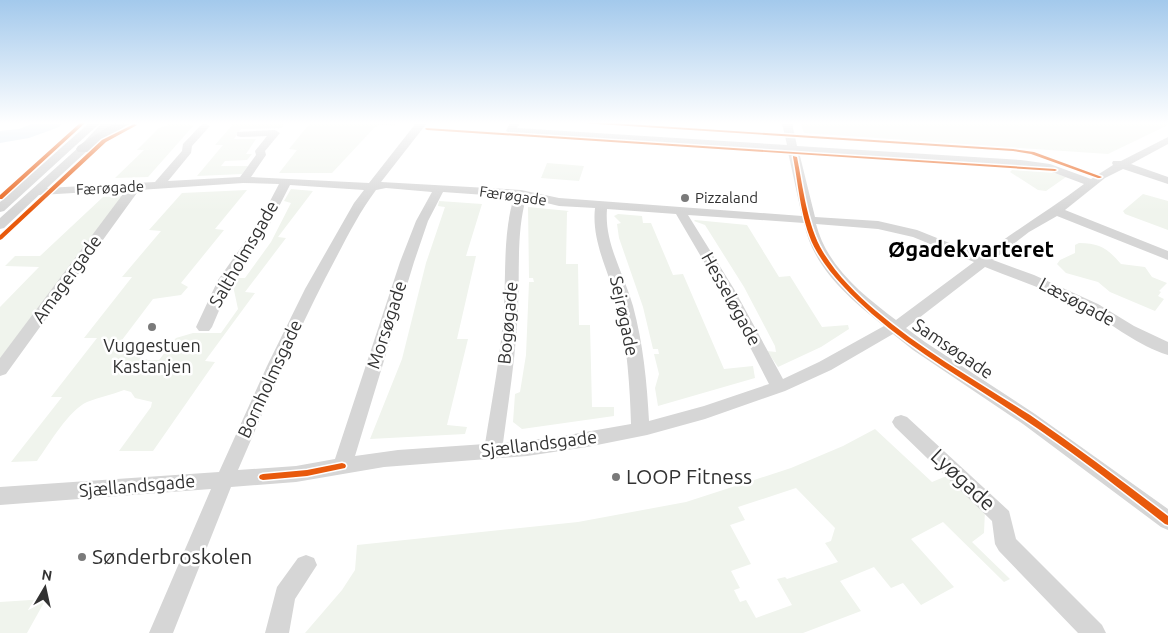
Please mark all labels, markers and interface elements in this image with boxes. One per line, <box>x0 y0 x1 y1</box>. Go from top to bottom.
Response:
street label: Færøgade <box>76 177 144 198</box>
street label: Færøgade <box>478 182 548 209</box>
place label: Pizzaland <box>695 189 758 206</box>
marker: Pizzaland <box>679 192 691 204</box>
street label: Saltholmsgade <box>205 197 282 310</box>
street label: Amagergade <box>28 231 105 326</box>
district label: Øgadekvarteret <box>888 236 1054 261</box>
street label: Hesseløgade <box>698 248 766 349</box>
street label: Læsøgade <box>1036 273 1119 329</box>
street label: Sejrøgade <box>607 274 643 358</box>
street label: Morsøgade <box>362 278 410 371</box>
street label: Bogøgade <box>493 281 521 365</box>
street label: Samsøgade <box>910 314 998 382</box>
street label: Bornholmsgade <box>233 316 305 441</box>
marker: Vuggestuen Kastanjen <box>146 321 158 333</box>
place label: Vuggestuen Kastanjen <box>103 335 201 376</box>
street label: Sjællandsgade <box>480 426 598 460</box>
street label: Lyøgade <box>926 443 1001 515</box>
place label: LOOP Fitness <box>626 464 752 488</box>
street label: Sjællandsgade <box>78 470 196 500</box>
marker: LOOP Fitness <box>610 471 622 483</box>
place label: Sønderbroskolen <box>92 544 252 568</box>
marker: Sønderbroskolen <box>76 551 88 563</box>
north arrow <box>20 563 70 613</box>
text: N <box>41 566 53 584</box>

